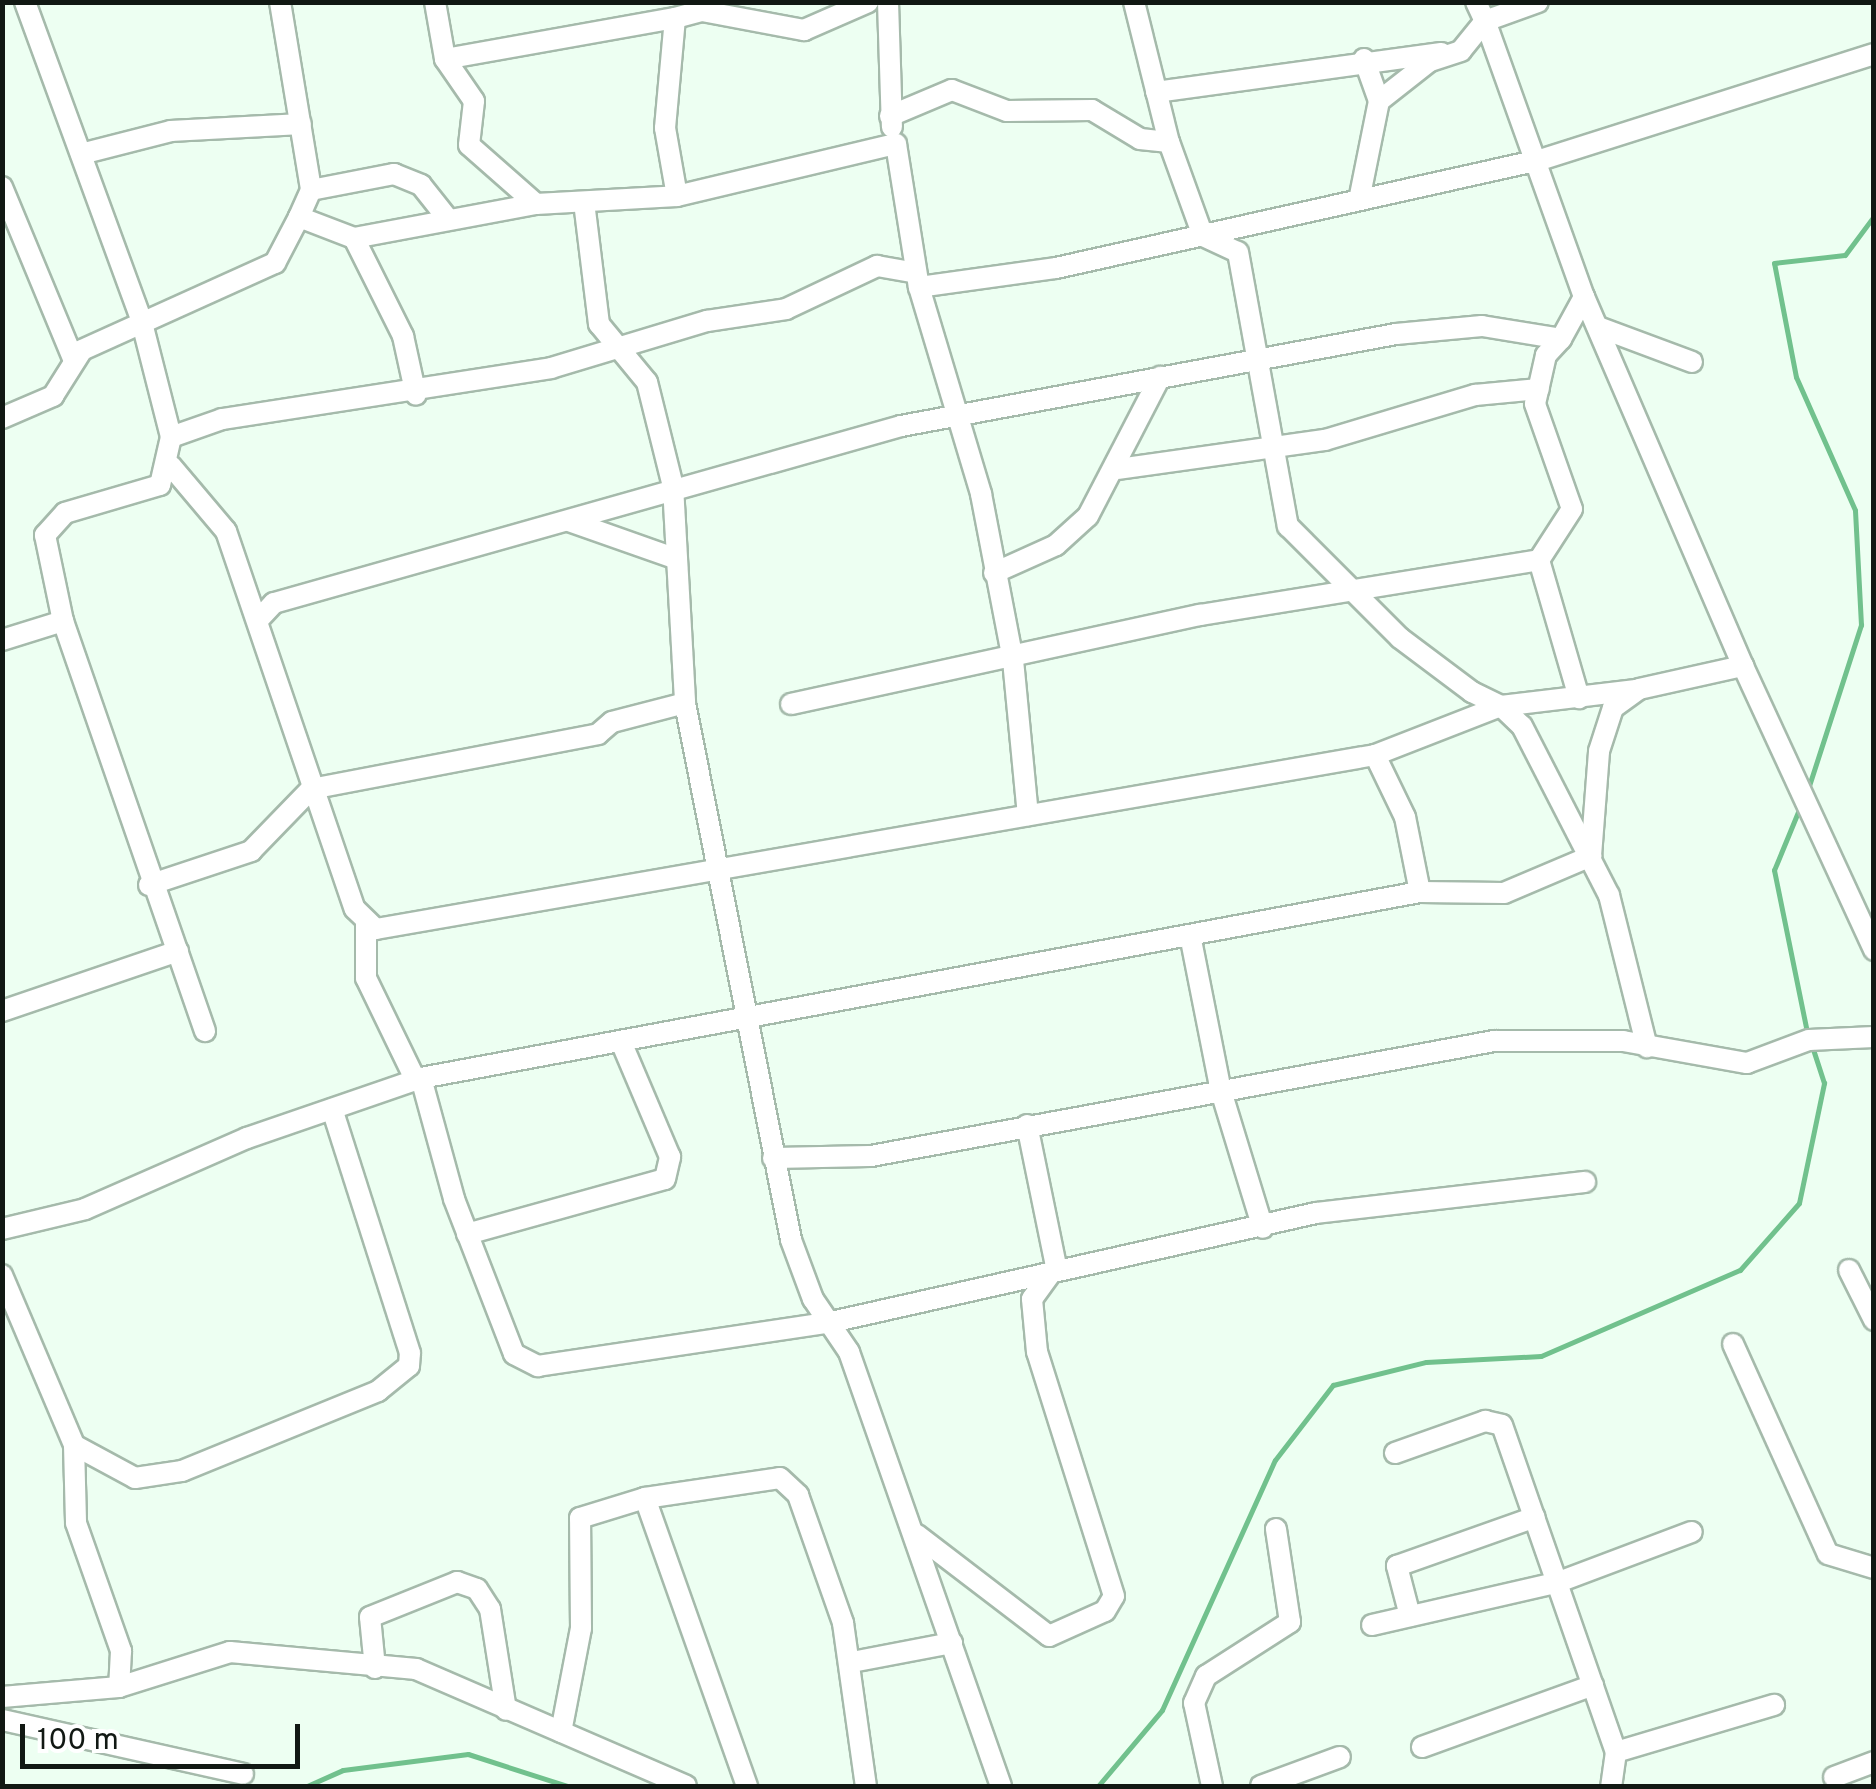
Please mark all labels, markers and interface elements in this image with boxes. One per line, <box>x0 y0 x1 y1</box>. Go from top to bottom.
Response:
scale bar <box>25 1704 305 1766</box>
text: 100 m <box>37 1723 119 1760</box>

